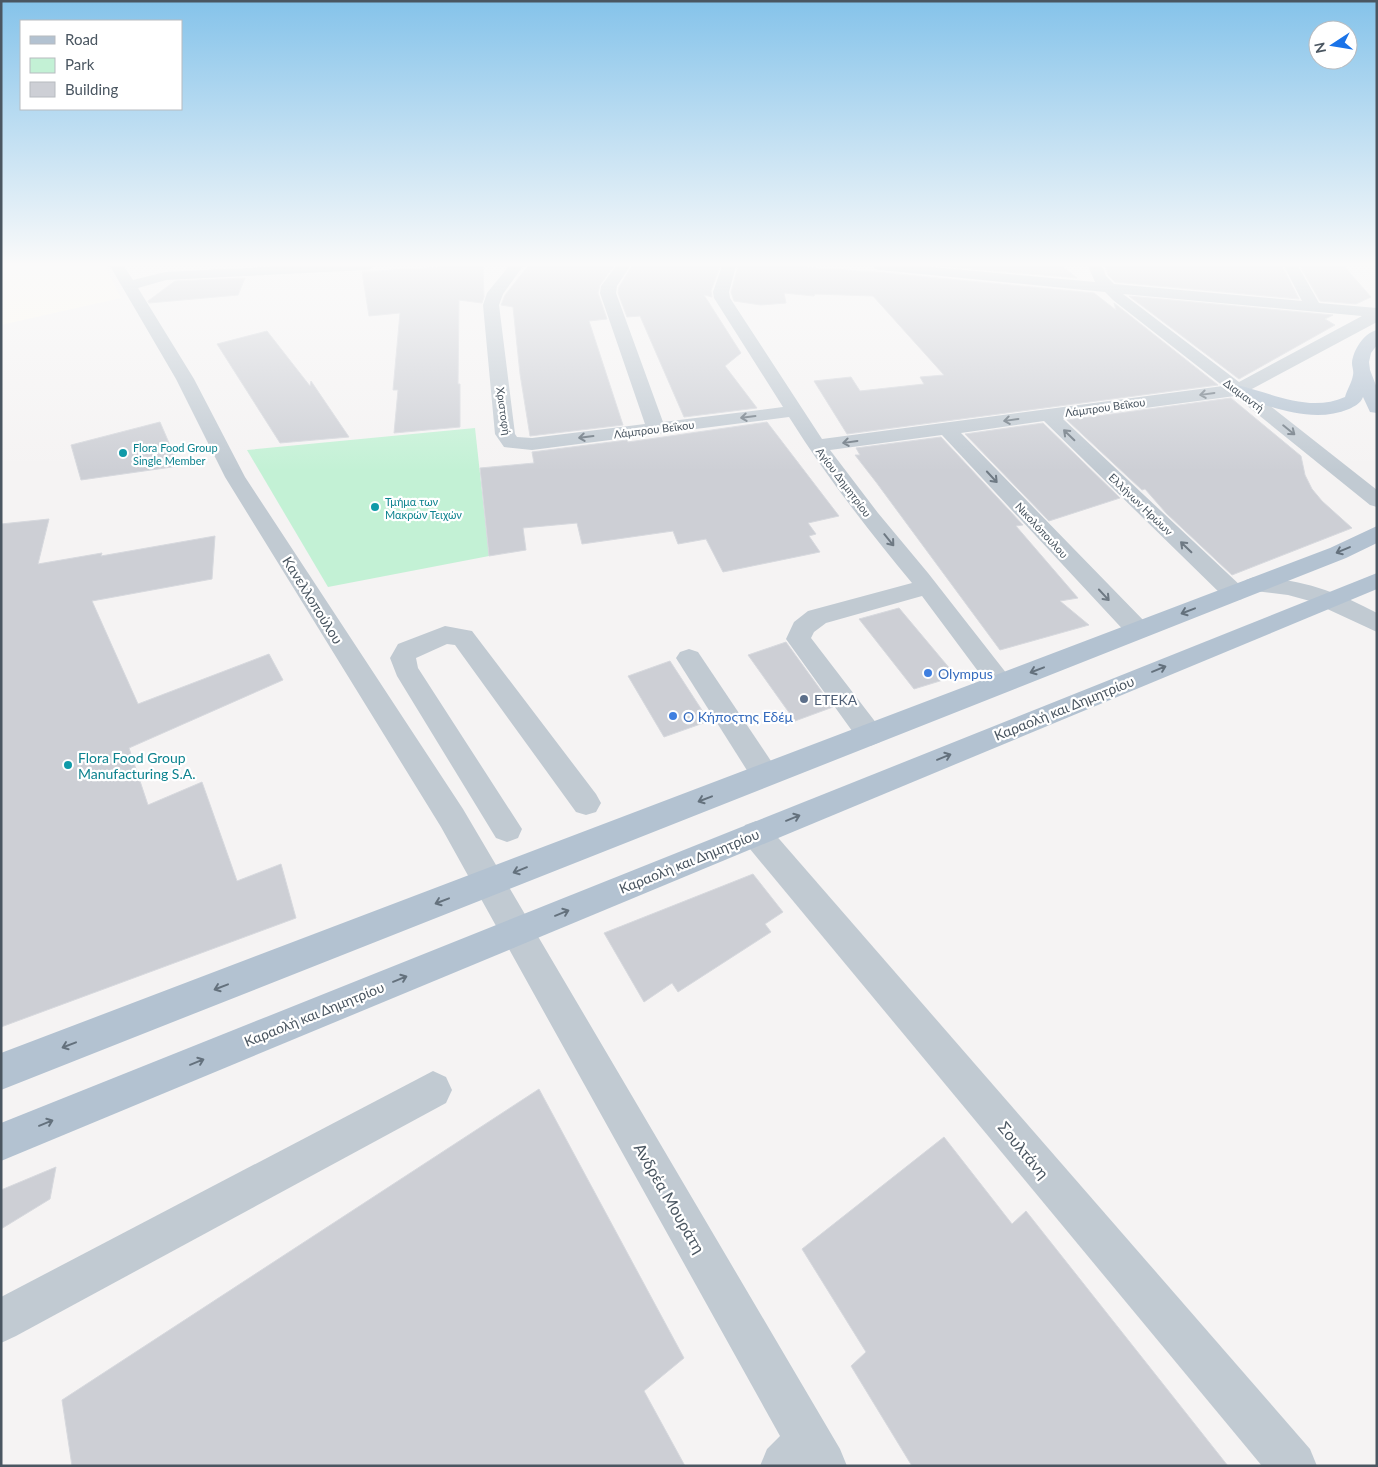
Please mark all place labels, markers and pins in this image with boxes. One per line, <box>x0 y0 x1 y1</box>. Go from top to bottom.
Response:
place label: Flora Food Group Single Member <box>133 441 218 467</box>
marker: Flora Food Group Single Member <box>117 447 129 459</box>
place label: Τμήμα των Μακρών Τειχών <box>385 495 462 521</box>
marker: Τμήμα των Μακρών Τειχών <box>369 501 381 513</box>
place label: Olympus <box>938 665 993 682</box>
marker: Olympus <box>922 667 934 679</box>
place label: ΕΤΕΚΑ <box>814 691 858 708</box>
marker: ΕΤΕΚΑ <box>798 693 810 705</box>
place label: Ο Κήποςτης Εδέμ <box>683 708 793 725</box>
marker: Ο Κήποςτης Εδέμ <box>667 710 679 722</box>
place label: Flora Food Group Manufacturing S.A. <box>78 749 196 782</box>
marker: Flora Food Group Manufacturing S.A. <box>62 759 74 771</box>

